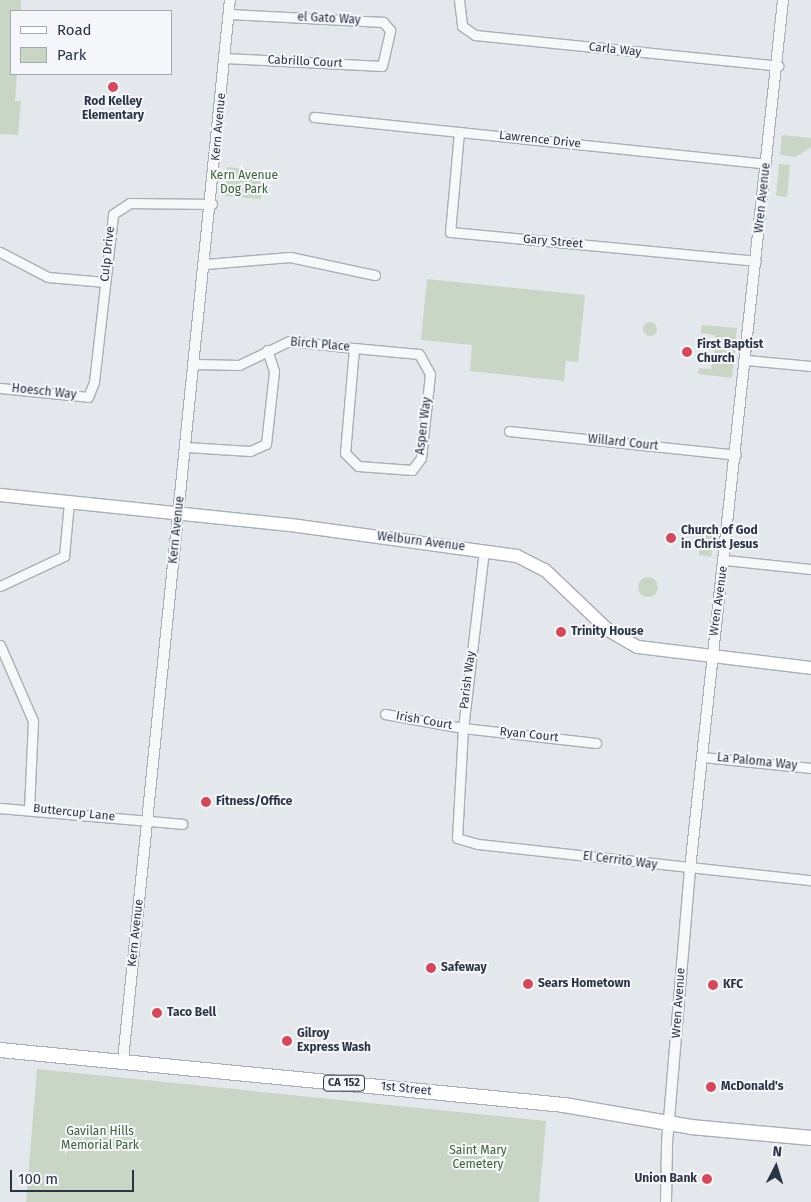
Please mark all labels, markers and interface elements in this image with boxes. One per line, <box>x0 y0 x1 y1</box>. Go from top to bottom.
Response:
legend <box>10 10 172 75</box>
street label: el Gato Way <box>297 10 361 28</box>
text: Road <box>57 21 92 39</box>
street label: Carla Way <box>588 40 642 60</box>
text: Park <box>57 46 87 64</box>
street label: Cabrillo Court <box>267 53 343 71</box>
marker: Rod Kelley Elementary <box>107 81 119 93</box>
street label: Kern Avenue <box>209 92 229 162</box>
place label: Rod Kelley Elementary <box>82 95 144 123</box>
street label: Lawrence Drive <box>498 129 582 151</box>
street label: Wren Avenue <box>752 162 774 234</box>
park label: Kern Avenue Dog Park <box>210 169 278 197</box>
street label: Culp Drive <box>98 226 118 282</box>
street label: Gary Street <box>522 232 584 252</box>
street label: Birch Place <box>290 335 350 355</box>
place label: First Baptist Church <box>697 338 763 366</box>
marker: First Baptist Church <box>681 346 693 358</box>
street label: Hoesch Way <box>11 381 77 403</box>
street label: Aspen Way <box>413 396 435 456</box>
street label: Willard Court <box>587 432 659 454</box>
street label: Kern Avenue <box>166 495 188 565</box>
place label: Church of God in Christ Jesus <box>681 524 758 552</box>
street label: Welburn Avenue <box>376 529 466 555</box>
marker: Church of God in Christ Jesus <box>665 532 677 544</box>
street label: Wren Avenue <box>707 565 731 637</box>
place label: Trinity House <box>571 625 644 639</box>
marker: Trinity House <box>555 626 567 638</box>
street label: Parish Way <box>457 650 479 710</box>
street label: Irish Court <box>395 709 453 733</box>
street label: Ryan Court <box>499 725 559 745</box>
street label: La Paloma Way <box>716 751 798 773</box>
place label: Fitness/Office <box>216 795 292 809</box>
marker: Fitness/Office <box>200 796 212 808</box>
street label: Buttercup Lane <box>32 802 116 824</box>
street label: El Cerrito Way <box>582 849 658 873</box>
street label: Kern Avenue <box>125 898 147 968</box>
place label: Safeway <box>441 961 487 975</box>
marker: Safeway <box>425 962 437 974</box>
street label: Wren Avenue <box>669 967 689 1039</box>
place label: Sears Hometown <box>538 977 630 991</box>
marker: Sears Hometown <box>522 978 534 990</box>
place label: KFC <box>723 978 743 992</box>
marker: KFC <box>707 979 719 991</box>
place label: Taco Bell <box>167 1006 216 1020</box>
marker: Taco Bell <box>151 1007 163 1019</box>
place label: Gilroy Express Wash <box>297 1027 371 1055</box>
marker: Gilroy Express Wash <box>281 1035 293 1047</box>
road number: CA 152 <box>323 1074 365 1092</box>
street label: 1st Street <box>380 1079 432 1099</box>
place label: McDonald's <box>721 1080 784 1094</box>
marker: McDonald's <box>705 1081 717 1093</box>
park label: Gavilan Hills Memorial Park <box>61 1125 139 1153</box>
north arrow <box>751 1142 801 1192</box>
text: N <box>772 1143 783 1160</box>
park label: Saint Mary Cemetery <box>449 1144 507 1172</box>
scale bar <box>12 1160 136 1192</box>
text: 100 m <box>18 1170 58 1188</box>
place label: Union Bank <box>635 1172 697 1186</box>
marker: Union Bank <box>701 1173 713 1185</box>

